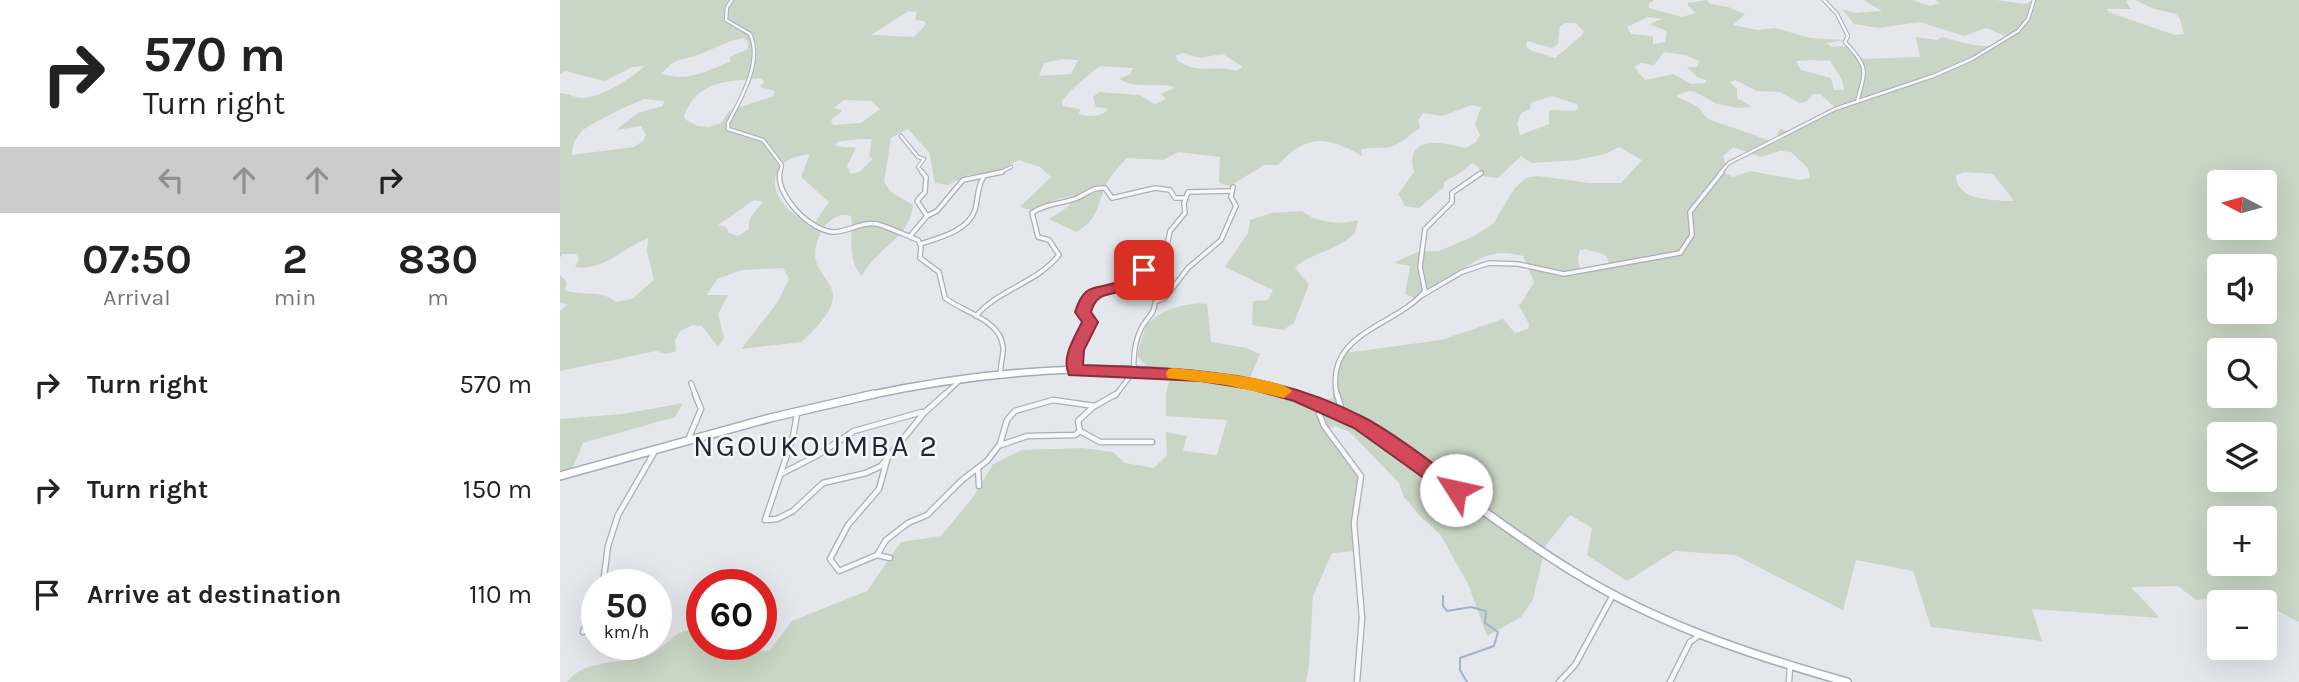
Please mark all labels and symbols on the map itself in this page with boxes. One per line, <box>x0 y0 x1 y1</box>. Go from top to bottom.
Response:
north arrow <box>2207 170 2277 240</box>
pin <box>1114 240 1174 300</box>
district label: NGOUKOUMBA 2 <box>693 428 939 464</box>
position arrow <box>1419 453 1493 527</box>
speed limit sign: 60 <box>686 569 777 660</box>

